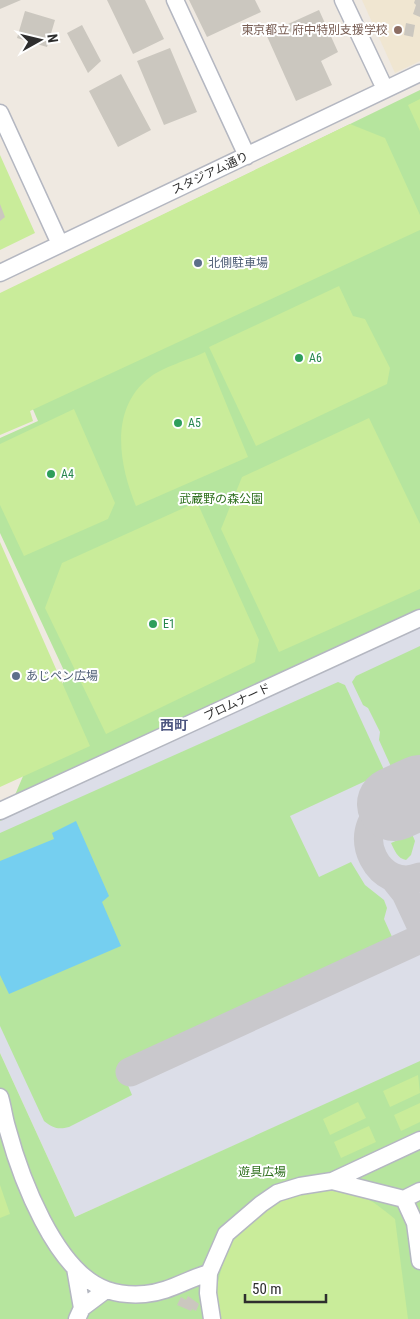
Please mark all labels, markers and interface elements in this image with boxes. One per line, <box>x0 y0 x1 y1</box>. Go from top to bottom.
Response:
north arrow <box>15 15 65 65</box>
place label: 東京都立 府中特別支援学校 <box>241 23 388 37</box>
marker: 東京都立 府中特別支援学校 <box>392 24 404 36</box>
text: N <box>44 33 61 44</box>
street label: スタジアム通り <box>169 149 251 197</box>
place label: 北側駐車場 <box>208 256 268 270</box>
marker: 北側駐車場 <box>192 257 204 269</box>
place label: A6 <box>309 351 322 365</box>
marker: A6 <box>293 352 305 364</box>
place label: A5 <box>188 416 201 430</box>
marker: A5 <box>172 417 184 429</box>
place label: A4 <box>61 467 74 481</box>
marker: A4 <box>45 468 57 480</box>
park label: 武蔵野の森公園 <box>179 492 263 506</box>
place label: E1 <box>163 617 175 631</box>
marker: E1 <box>147 618 159 630</box>
place label: あじペン広場 <box>26 669 98 683</box>
marker: あじペン広場 <box>10 670 22 682</box>
street label: プロムナード <box>201 680 273 724</box>
district label: 西町 <box>160 717 188 733</box>
park label: 遊具広場 <box>238 1165 286 1179</box>
scale bar <box>245 1272 326 1304</box>
text: 50 m <box>252 1280 282 1298</box>

